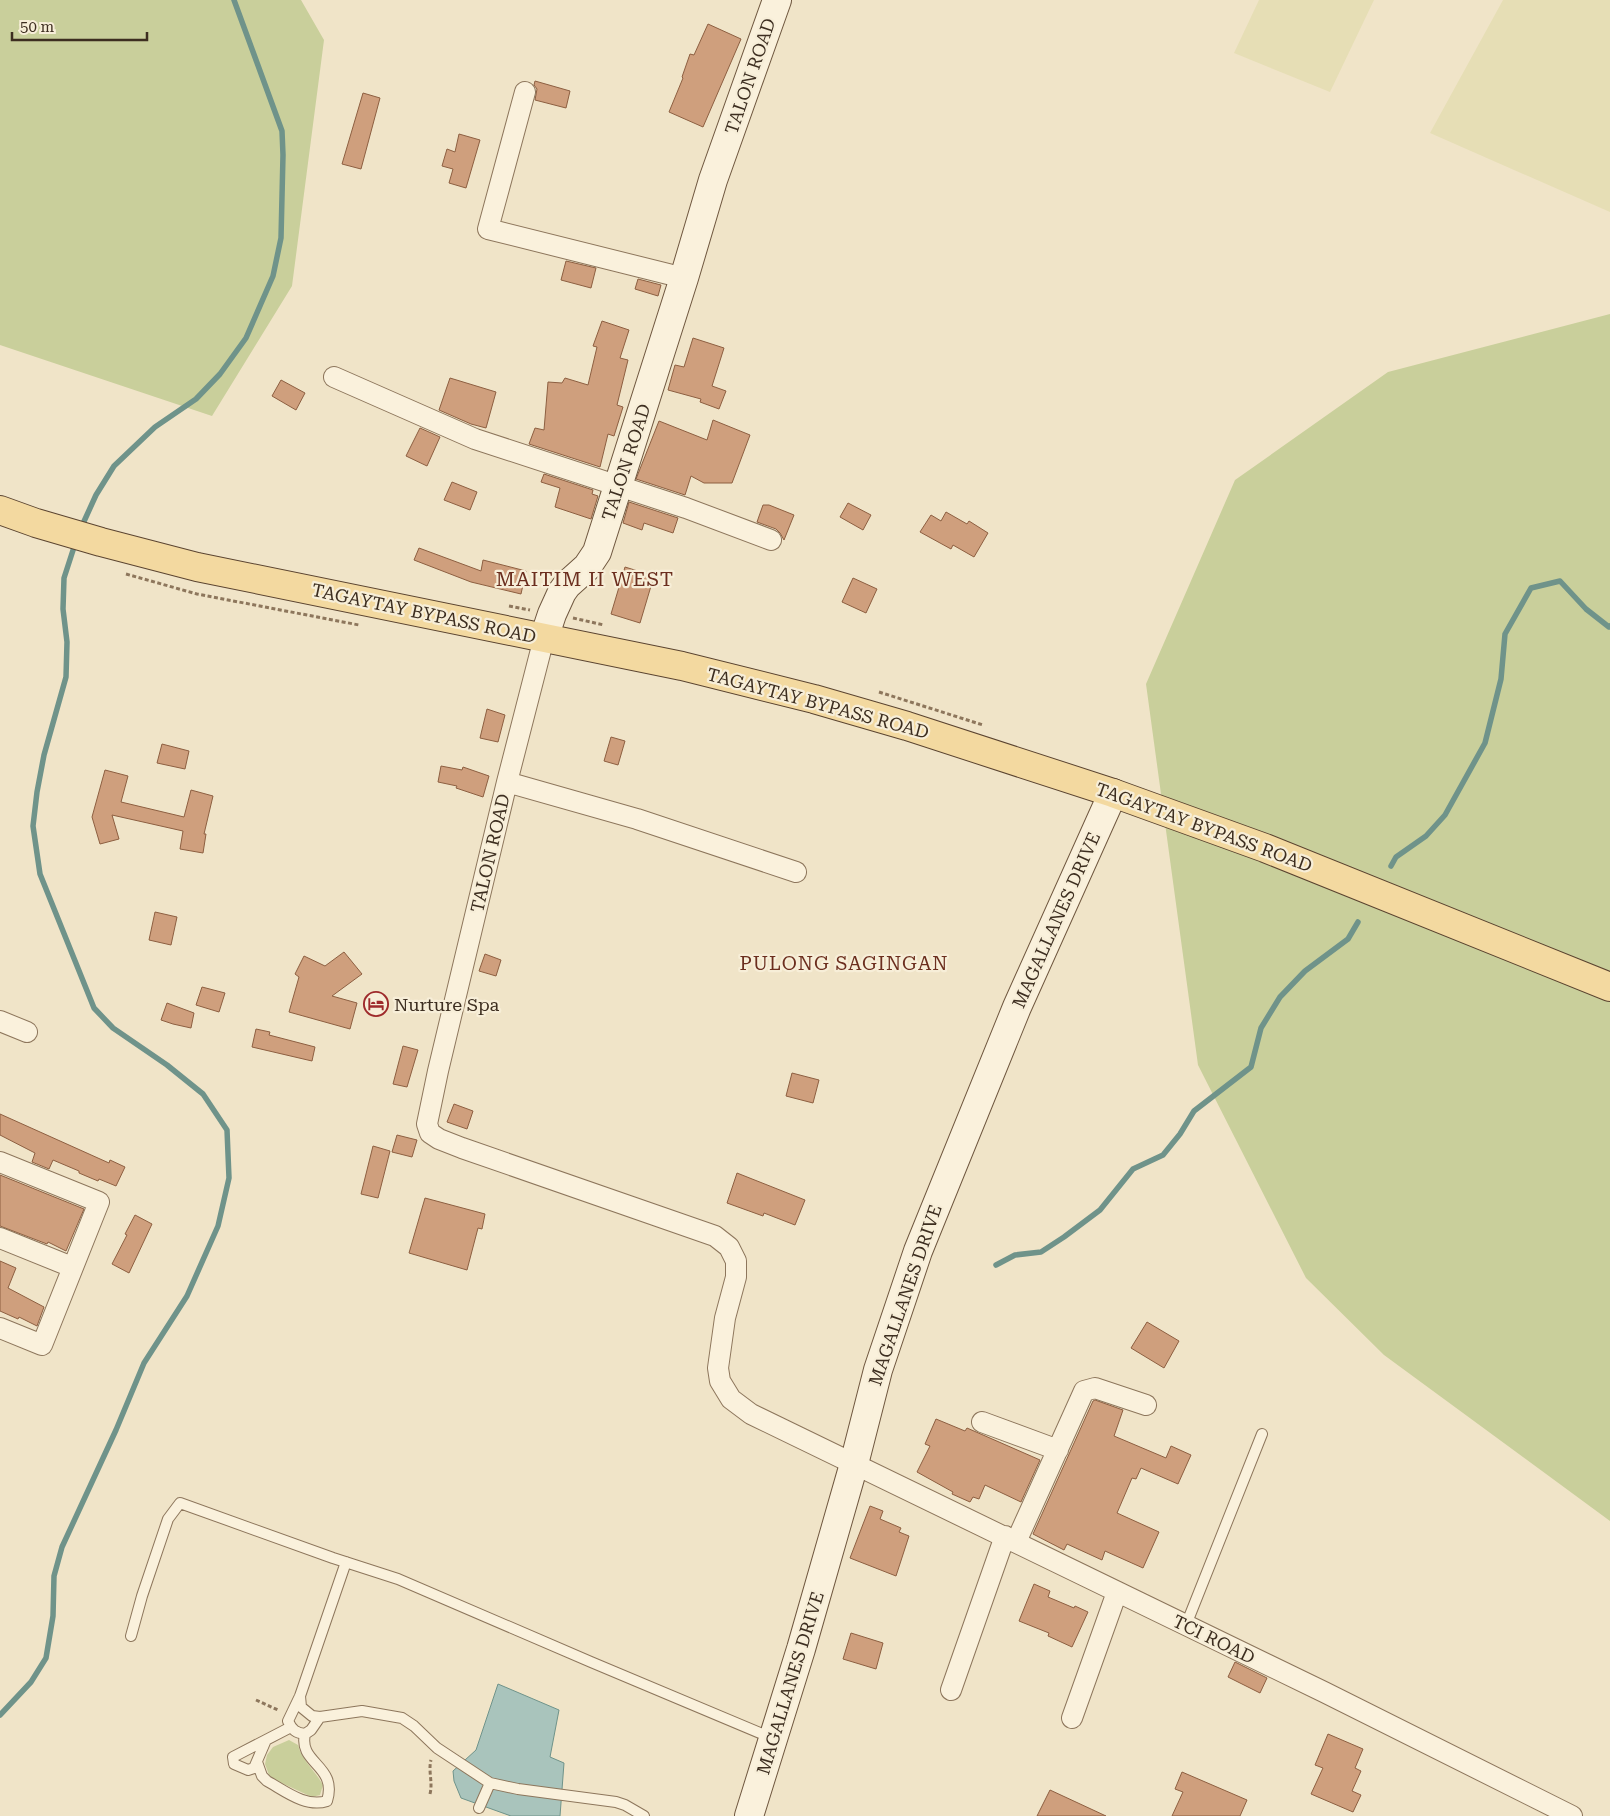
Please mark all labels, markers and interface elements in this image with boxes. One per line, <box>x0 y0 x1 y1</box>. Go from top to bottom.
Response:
scale bar <box>12 10 148 42</box>
street label: TALON ROAD <box>720 15 780 137</box>
text: 50 m <box>20 18 55 36</box>
street label: TALON ROAD <box>597 401 655 523</box>
district label: MAITIM II WEST <box>496 567 674 591</box>
street label: TAGAYTAY BYPASS ROAD <box>310 579 538 647</box>
street label: TAGAYTAY BYPASS ROAD <box>705 663 931 743</box>
street label: TAGAYTAY BYPASS ROAD <box>1093 778 1315 876</box>
street label: TALON ROAD <box>466 791 514 914</box>
street label: MAGALLANES DRIVE <box>1008 829 1104 1011</box>
district label: PULONG SAGINGAN <box>740 952 948 975</box>
hotel icon: Nurture Spa <box>363 991 389 1017</box>
place label: Nurture Spa <box>394 994 500 1015</box>
street label: MAGALLANES DRIVE <box>864 1202 946 1388</box>
street label: MAGALLANES DRIVE <box>752 1589 828 1777</box>
street label: TCI ROAD <box>1170 1610 1259 1668</box>

